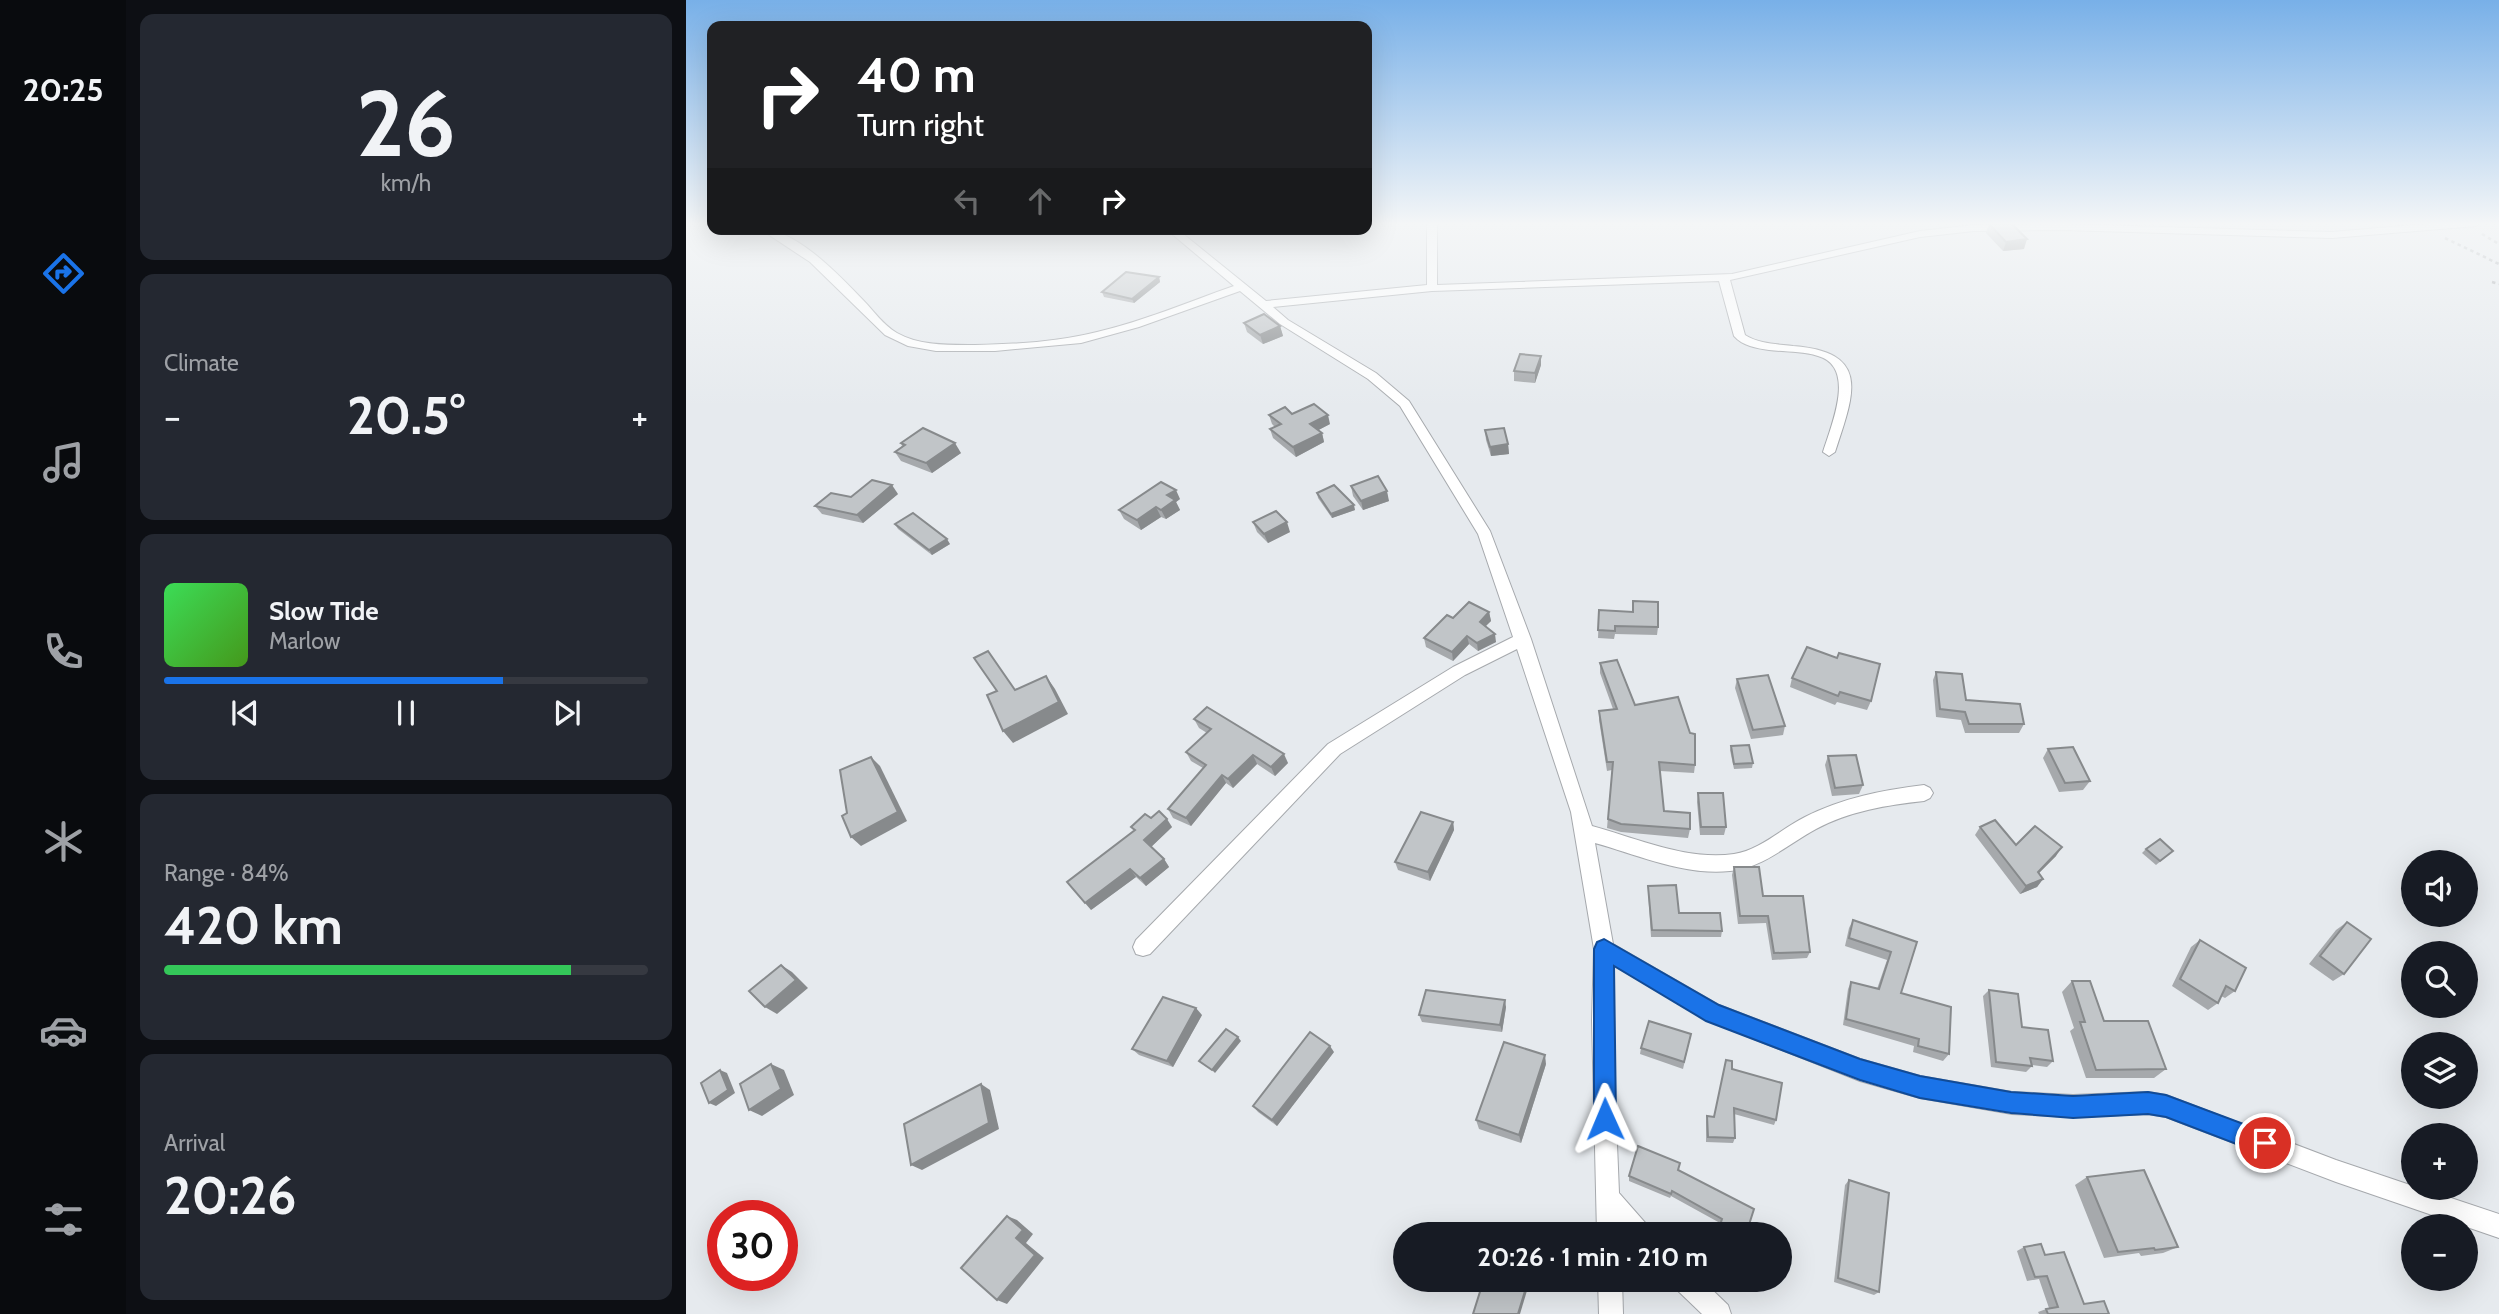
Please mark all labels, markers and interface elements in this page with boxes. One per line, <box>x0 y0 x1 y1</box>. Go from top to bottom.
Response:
text: 40 m <box>857 45 976 104</box>
icon: right <box>742 49 833 140</box>
text: 26 <box>356 68 456 179</box>
text: 20:25 <box>23 70 103 109</box>
text: Turn right <box>857 105 984 144</box>
text: km/h <box>381 169 431 197</box>
icon: left <box>948 182 986 220</box>
icon: ahead <box>1021 182 1059 220</box>
icon: right <box>1094 182 1132 220</box>
icon: directions <box>39 249 88 298</box>
text: Climate <box>164 349 239 377</box>
text: 20.5° <box>347 384 465 447</box>
text: − <box>164 393 181 440</box>
text: + <box>631 393 648 440</box>
icon: music <box>39 438 88 487</box>
text: Slow Tide <box>269 595 379 627</box>
icon: phone <box>39 627 88 676</box>
text: Marlow <box>269 627 340 655</box>
icon: previous <box>226 694 264 732</box>
icon: pause <box>387 694 425 732</box>
icon: next <box>548 694 586 732</box>
icon: climate <box>39 817 88 866</box>
map controls <box>2401 850 2478 1291</box>
button: sound <box>2401 850 2478 927</box>
text: Range · 84% <box>164 859 289 887</box>
text: 420 km <box>164 894 343 957</box>
button: search <box>2401 941 2478 1018</box>
icon: car <box>39 1006 88 1055</box>
button: layers <box>2401 1032 2478 1109</box>
position arrow <box>1568 1082 1642 1156</box>
pin <box>2235 1113 2295 1173</box>
button: + <box>2401 1123 2478 1200</box>
icon: arrive <box>2246 1124 2284 1162</box>
text: Arrival <box>164 1129 225 1157</box>
text: 20:26 <box>164 1164 297 1227</box>
icon: filters <box>39 1195 88 1244</box>
speed limit sign: 30 <box>707 1200 798 1291</box>
button: − <box>2401 1214 2478 1291</box>
text: 20:26 · 1 min · 210 m <box>1477 1241 1708 1273</box>

